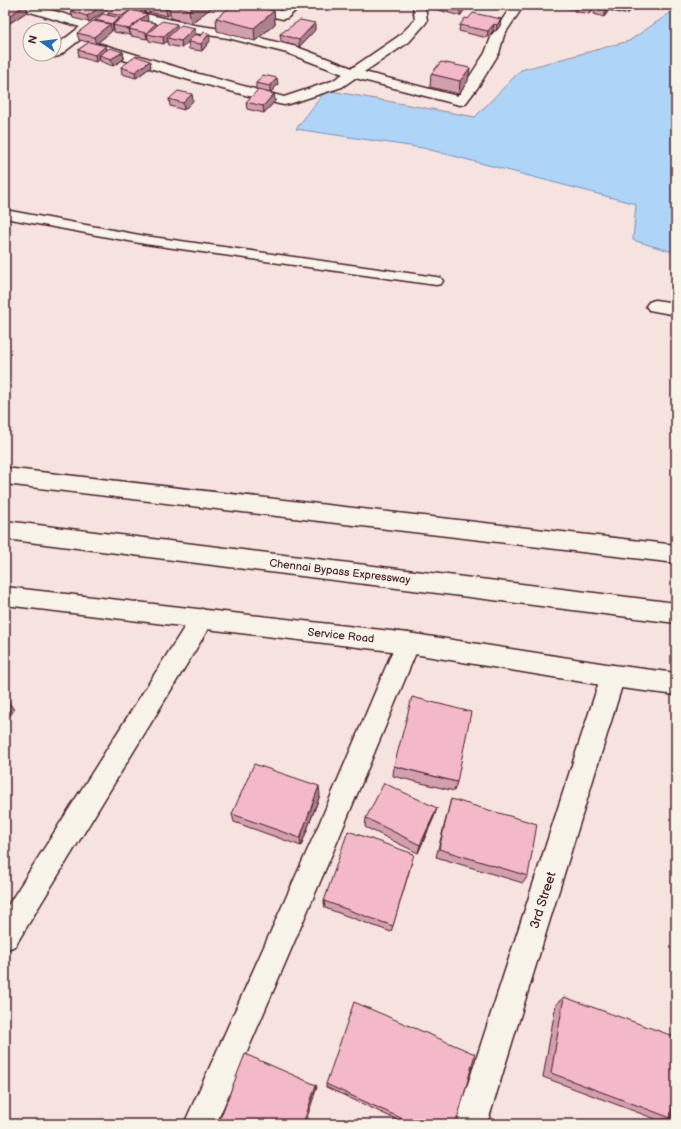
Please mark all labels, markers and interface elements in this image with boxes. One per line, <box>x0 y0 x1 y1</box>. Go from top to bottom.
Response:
north arrow <box>22 22 62 62</box>
text: N <box>25 34 40 45</box>
street label: Chennai Bypass Expressway <box>269 556 411 587</box>
street label: Service Road <box>307 626 375 645</box>
street label: 3rd Street <box>526 870 560 931</box>

